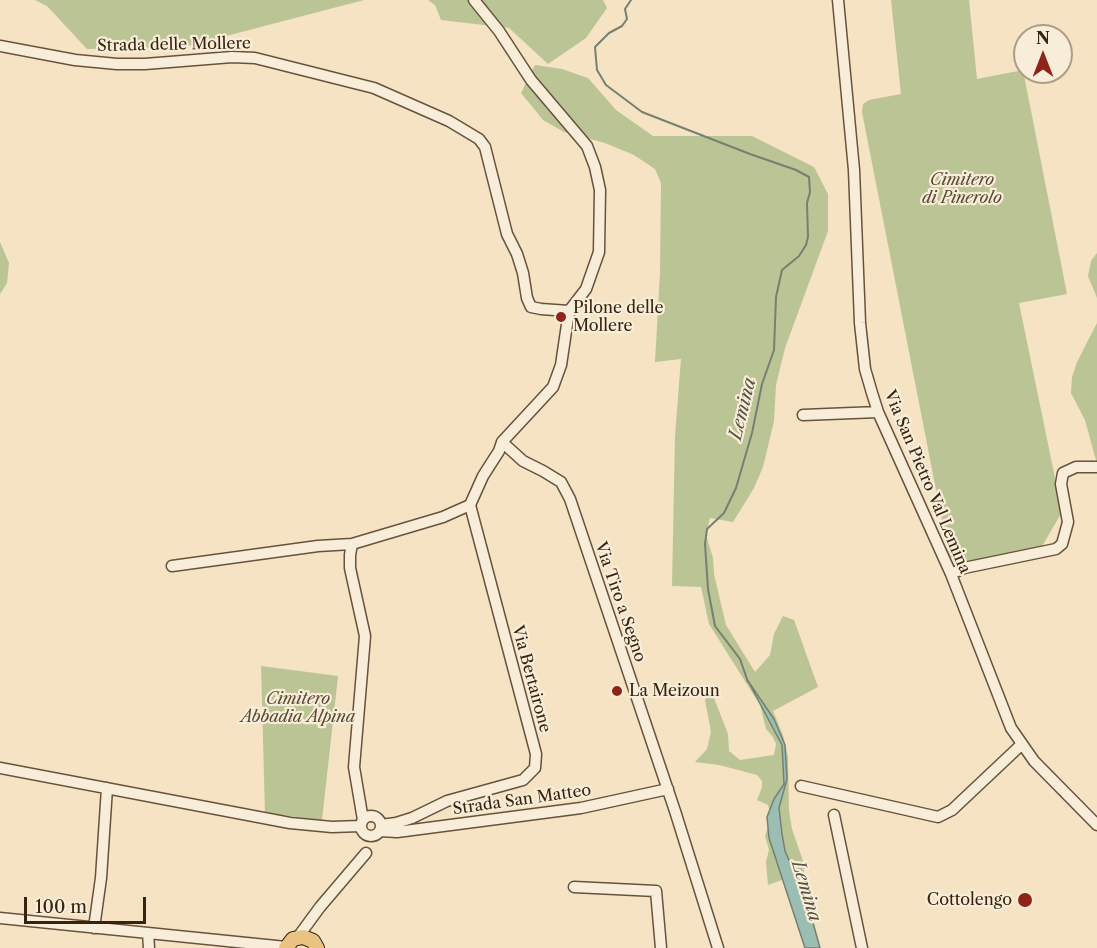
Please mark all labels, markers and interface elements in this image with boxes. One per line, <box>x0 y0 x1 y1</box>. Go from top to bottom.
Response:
north arrow <box>1013 24 1073 84</box>
text: N <box>1036 28 1050 48</box>
street label: Strada delle Mollere <box>97 34 251 56</box>
park label: Cimitero di Pinerolo <box>922 170 1002 208</box>
place label: Pilone delle Mollere <box>573 298 663 336</box>
marker: Pilone delle Mollere <box>554 310 568 324</box>
water label: Lemina <box>725 376 761 442</box>
street label: Via San Pietro Val Lemina <box>880 387 974 577</box>
street label: Via Tiro a Segno <box>590 539 650 665</box>
street label: Via Bertairone <box>507 623 555 735</box>
place label: La Meizoun <box>629 681 720 701</box>
marker: La Meizoun <box>610 684 624 698</box>
park label: Cimitero Abbadia Alpina <box>241 689 355 727</box>
street label: Strada San Matteo <box>452 781 592 819</box>
water label: Lemina <box>786 858 826 924</box>
scale bar <box>27 885 148 923</box>
place label: Cottolengo <box>927 890 1012 910</box>
marker: Cottolengo <box>1016 891 1034 909</box>
text: 100 m <box>35 896 87 918</box>

